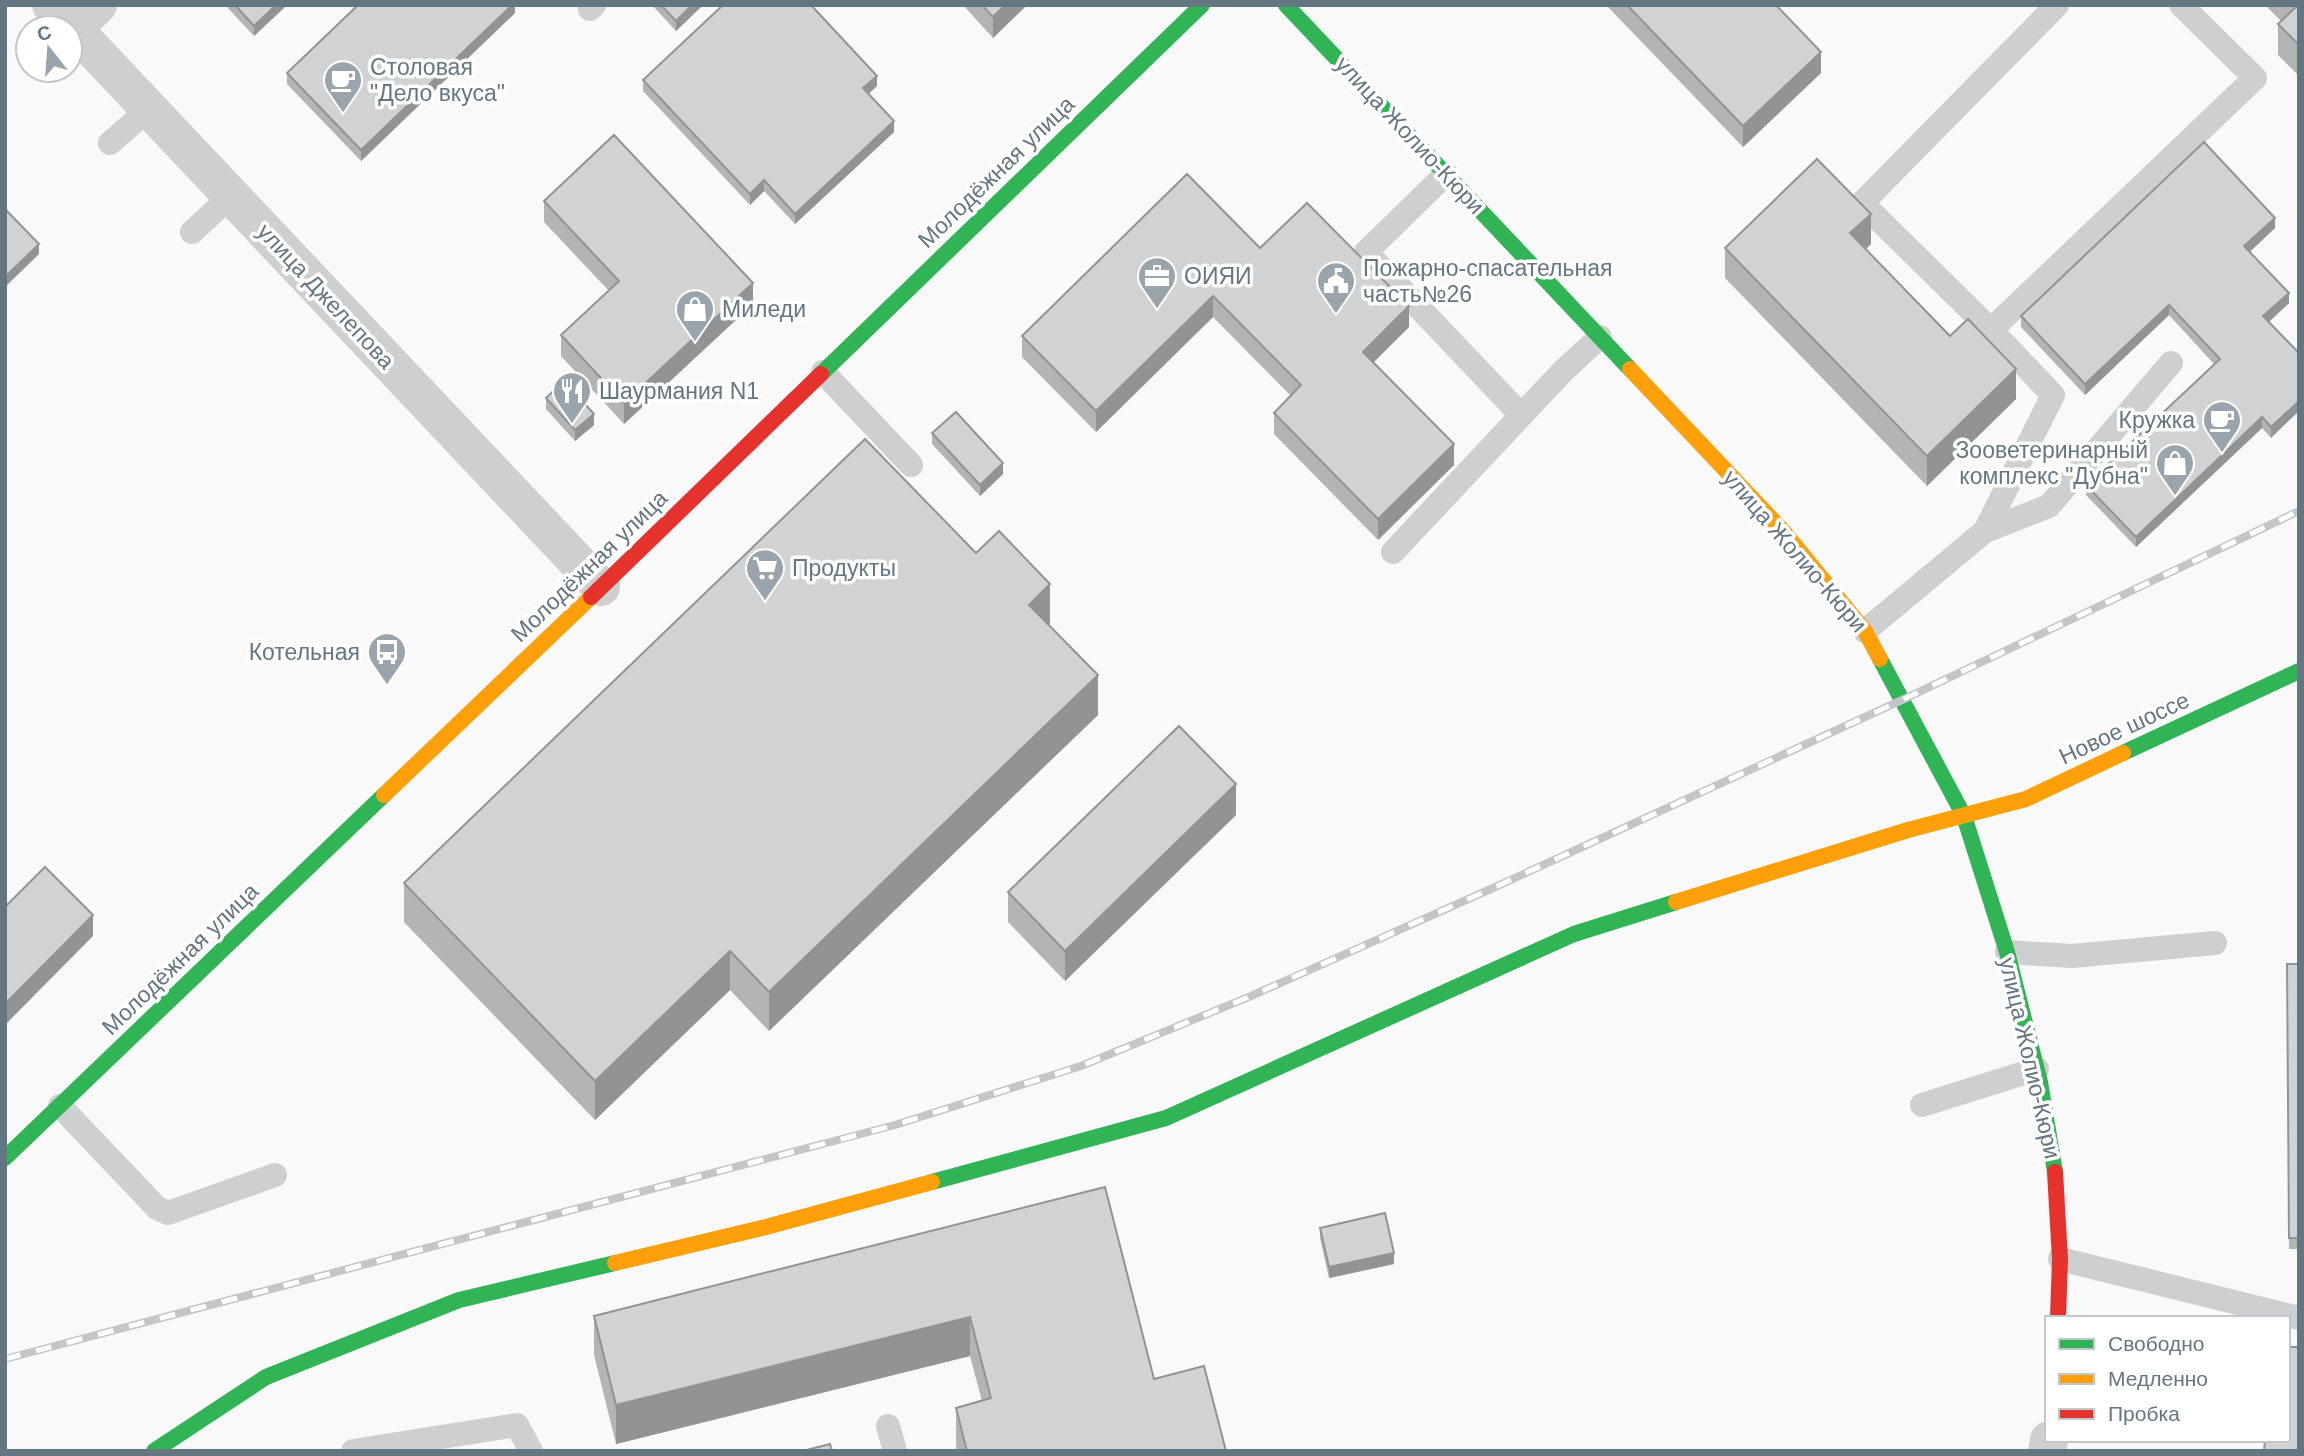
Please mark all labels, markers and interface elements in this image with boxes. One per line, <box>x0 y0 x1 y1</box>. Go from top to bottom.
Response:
north arrow <box>14 14 84 84</box>
text: С <box>35 21 54 45</box>
street label: улица Жолио-Кюри <box>1330 51 1490 219</box>
place label: Столовая "Дело вкуса" <box>370 54 505 106</box>
cafe icon: Столовая "Дело вкуса" <box>322 59 364 114</box>
street label: Молодёжная улица <box>913 91 1080 253</box>
street label: улица Джелепова <box>252 218 400 374</box>
office icon: ОИЯИ <box>1136 255 1178 310</box>
place label: Пожарно-спасательная часть№26 <box>1363 255 1612 307</box>
public building icon: Пожарно-спасательная часть№26 <box>1315 260 1357 315</box>
place label: ОИЯИ <box>1184 263 1252 289</box>
shop icon: Миледи <box>674 288 716 343</box>
place label: Миледи <box>722 296 806 322</box>
restaurant icon: Шаурмания N1 <box>551 370 593 425</box>
place label: Шаурмания N1 <box>599 378 759 404</box>
cafe icon: Кружка <box>2201 399 2243 454</box>
place label: Кружка <box>2119 407 2195 433</box>
place label: Зооветеринарный комплекс "Дубна" <box>1955 437 2148 489</box>
shop icon: Зооветеринарный комплекс "Дубна" <box>2154 442 2196 497</box>
street label: улица Жолио-Кюри <box>1718 465 1872 637</box>
street label: Молодёжная улица <box>506 485 673 647</box>
supermarket icon: Продукты <box>744 547 786 602</box>
place label: Продукты <box>792 555 896 581</box>
bus stop icon: Котельная <box>366 631 408 686</box>
place label: Котельная <box>249 639 360 665</box>
street label: Новое шоссе <box>2055 687 2193 769</box>
street label: Молодёжная улица <box>97 878 264 1040</box>
street label: улица Жолио-Кюри <box>1994 955 2066 1161</box>
legend <box>2045 1316 2290 1442</box>
text: Свободно <box>2108 1332 2205 1355</box>
text: Медленно <box>2108 1367 2208 1390</box>
text: Пробка <box>2108 1402 2180 1425</box>

